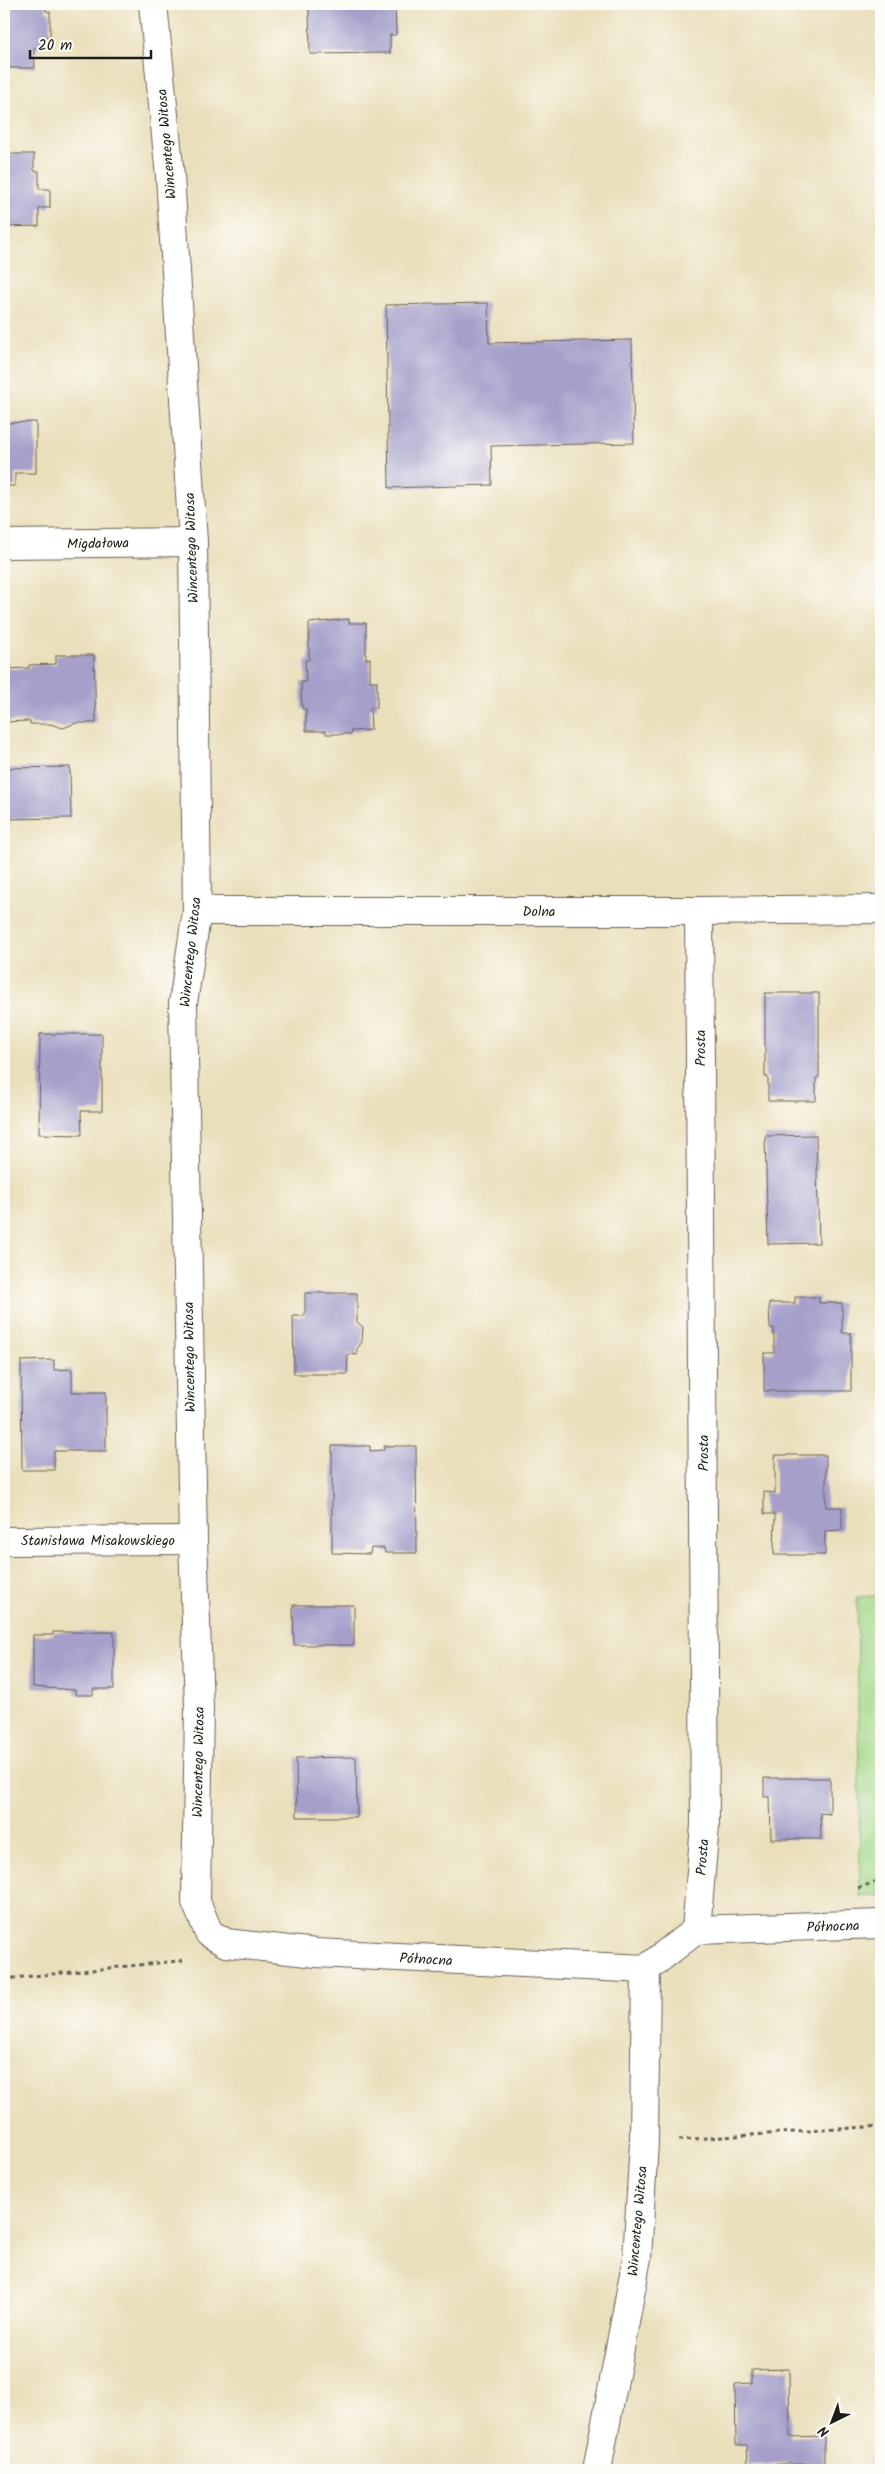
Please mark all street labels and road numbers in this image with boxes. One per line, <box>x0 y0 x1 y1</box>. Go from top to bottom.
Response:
street label: Wincentego Witosa <box>151 88 183 200</box>
street label: Wincentego Witosa <box>179 492 205 604</box>
street label: Migdałowa <box>67 532 129 556</box>
street label: Wincentego Witosa <box>174 896 208 1008</box>
street label: Dolna <box>523 901 555 923</box>
street label: Prosta <box>690 1030 712 1066</box>
street label: Wincentego Witosa <box>178 1301 202 1412</box>
street label: Prosta <box>693 1435 715 1471</box>
street label: Stanisława Misakowskiego <box>21 1530 175 1552</box>
street label: Wincentego Witosa <box>187 1707 211 1818</box>
street label: Prosta <box>690 1838 716 1876</box>
street label: Północna <box>806 1915 860 1939</box>
street label: Północna <box>399 1948 453 1972</box>
street label: Wincentego Witosa <box>622 2165 654 2277</box>

